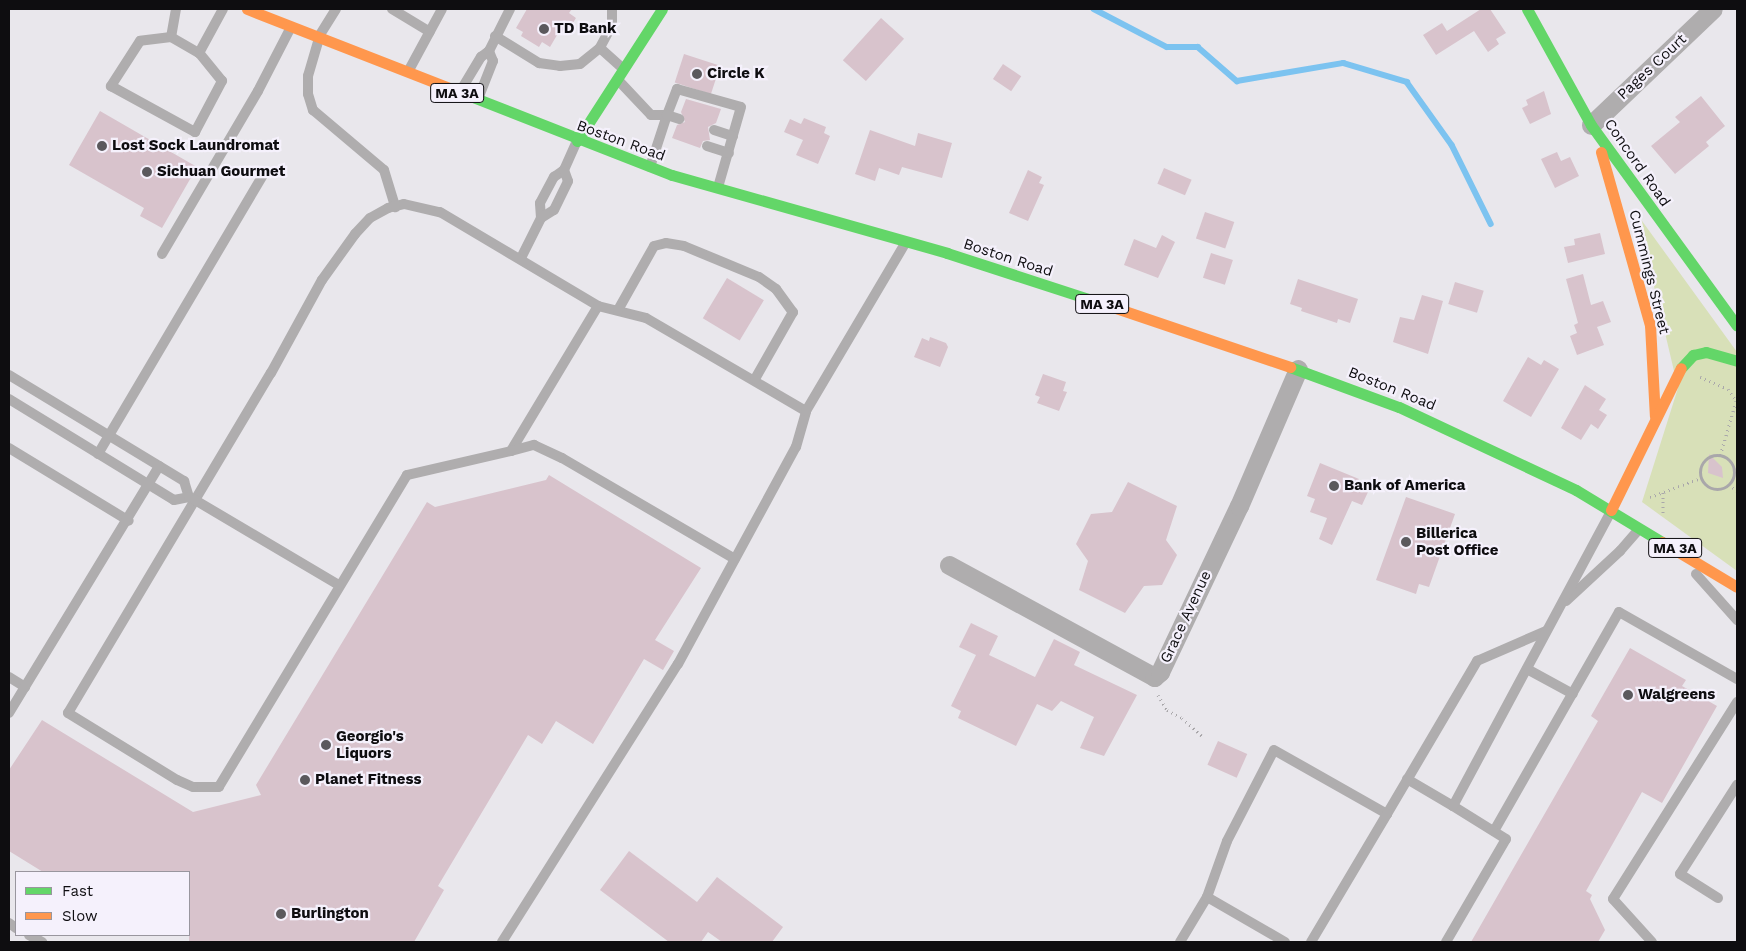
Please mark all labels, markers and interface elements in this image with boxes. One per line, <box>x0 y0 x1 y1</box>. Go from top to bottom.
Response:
place label: TD Bank <box>554 20 616 38</box>
marker: TD Bank <box>538 23 550 35</box>
street label: Pages Court <box>1614 30 1690 104</box>
place label: Circle K <box>707 65 765 83</box>
marker: Circle K <box>691 68 703 80</box>
road number: MA 3A <box>430 82 484 105</box>
street label: Concord Road <box>1600 116 1674 210</box>
street label: Boston Road <box>574 117 668 165</box>
place label: Lost Sock Laundromat <box>112 137 280 155</box>
marker: Lost Sock Laundromat <box>96 140 108 152</box>
place label: Sichuan Gourmet <box>157 163 285 181</box>
marker: Sichuan Gourmet <box>141 166 153 178</box>
street label: Cummings Street <box>1625 208 1673 336</box>
street label: Boston Road <box>961 235 1055 281</box>
road number: MA 3A <box>1074 292 1130 316</box>
street label: Boston Road <box>1346 363 1438 415</box>
place label: Bank of America <box>1344 477 1466 495</box>
marker: Bank of America <box>1328 480 1340 492</box>
place label: Billerica Post Office <box>1416 524 1498 559</box>
marker: Billerica Post Office <box>1400 536 1412 548</box>
road number: MA 3A <box>1648 536 1702 560</box>
street label: Grace Avenue <box>1157 568 1215 666</box>
place label: Walgreens <box>1638 686 1715 704</box>
marker: Walgreens <box>1622 689 1634 701</box>
place label: Georgio's Liquors <box>336 727 404 762</box>
marker: Georgio's Liquors <box>320 739 332 751</box>
place label: Planet Fitness <box>315 771 422 789</box>
marker: Planet Fitness <box>299 774 311 786</box>
legend <box>15 871 190 936</box>
text: Fast <box>62 882 93 900</box>
place label: Burlington <box>291 905 369 923</box>
text: Slow <box>62 907 98 925</box>
marker: Burlington <box>275 908 287 920</box>

